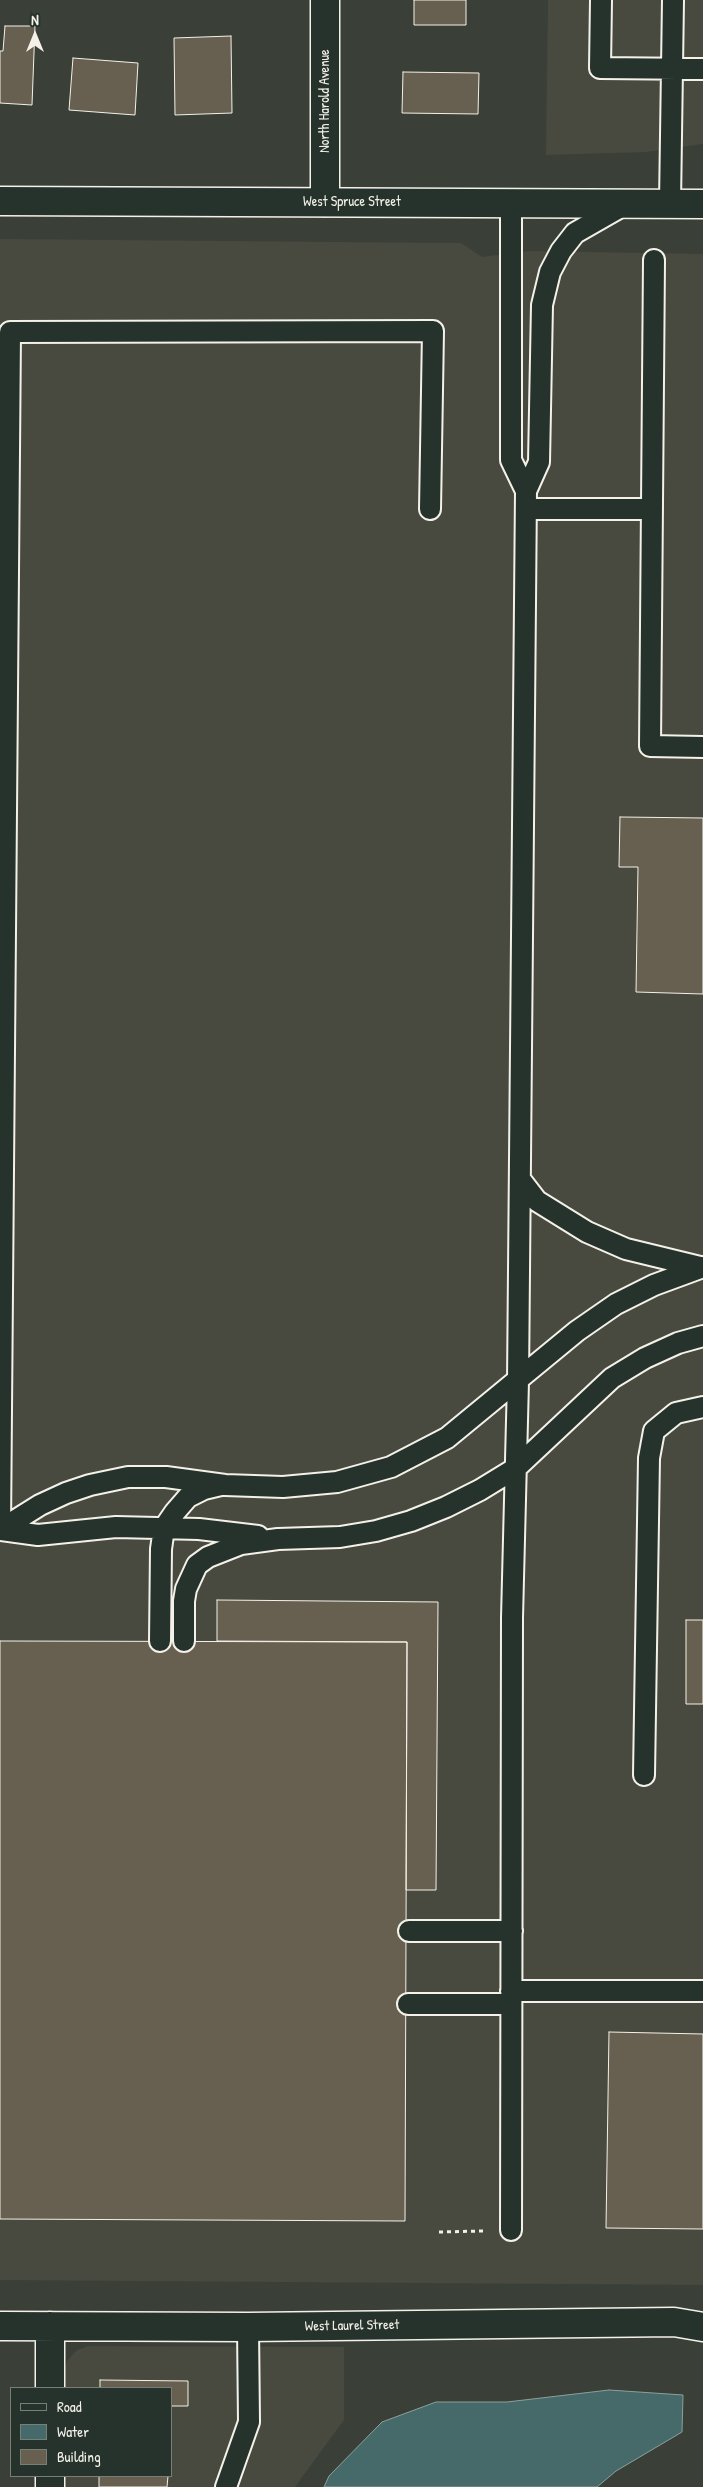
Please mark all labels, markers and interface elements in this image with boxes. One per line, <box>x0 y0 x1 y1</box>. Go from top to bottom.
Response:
north arrow <box>10 10 60 60</box>
text: N <box>31 10 39 29</box>
street label: North Harold Avenue <box>317 49 333 153</box>
street label: West Spruce Street <box>303 194 401 210</box>
street label: West Laurel Street <box>305 2317 399 2335</box>
legend <box>10 2387 172 2477</box>
text: Road <box>57 2396 82 2417</box>
text: Water <box>57 2421 89 2442</box>
text: Building <box>57 2446 101 2467</box>

